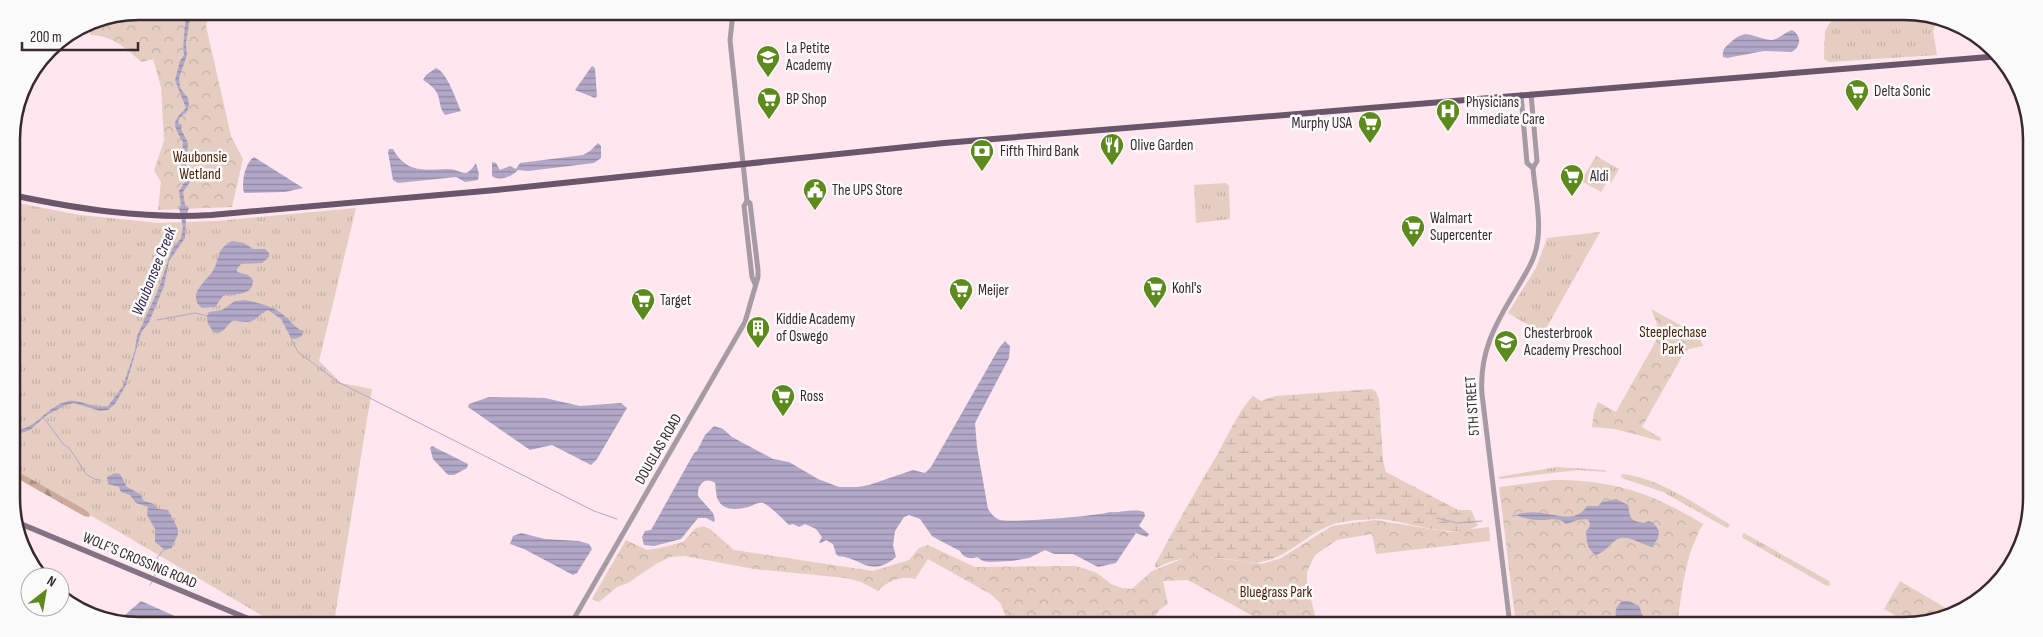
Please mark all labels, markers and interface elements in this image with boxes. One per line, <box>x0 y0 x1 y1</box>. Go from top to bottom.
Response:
scale bar <box>22 20 139 52</box>
text: 200 m <box>30 28 62 47</box>
place label: La Petite Academy <box>785 39 832 75</box>
school or university icon: La Petite Academy <box>755 44 781 78</box>
supermarket icon: Delta Sonic <box>1844 78 1870 112</box>
place label: Delta Sonic <box>1874 82 1931 101</box>
supermarket icon: BP Shop <box>756 86 782 120</box>
place label: BP Shop <box>786 90 827 109</box>
place label: Physicians Immediate Care <box>1466 93 1545 129</box>
hospital icon: Physicians Immediate Care <box>1435 98 1461 132</box>
supermarket icon: Murphy USA <box>1357 110 1383 144</box>
place label: Murphy USA <box>1291 114 1353 133</box>
restaurant icon: Olive Garden <box>1099 132 1125 166</box>
place label: Olive Garden <box>1130 136 1193 155</box>
bank icon: Fifth Third Bank <box>969 138 995 172</box>
place label: Fifth Third Bank <box>1000 142 1079 161</box>
park label: Waubonsie Wetland <box>173 148 227 184</box>
supermarket icon: Aldi <box>1559 163 1585 197</box>
place label: Aldi <box>1589 167 1609 186</box>
public building icon: The UPS Store <box>802 177 828 211</box>
place label: The UPS Store <box>832 181 903 200</box>
place label: Walmart Supercenter <box>1430 209 1493 245</box>
supermarket icon: Walmart Supercenter <box>1400 214 1426 248</box>
water label: Waubonsee Creek <box>128 224 181 318</box>
supermarket icon: Kohl's <box>1142 275 1168 309</box>
supermarket icon: Meijer <box>948 277 974 311</box>
place label: Kohl's <box>1172 279 1202 298</box>
place label: Meijer <box>978 281 1009 300</box>
supermarket icon: Target <box>630 287 656 321</box>
place label: Target <box>660 291 692 310</box>
place label: Kiddie Academy of Oswego <box>776 310 855 346</box>
building icon: Kiddie Academy of Oswego <box>745 315 771 349</box>
park label: Steeplechase Park <box>1639 323 1707 359</box>
place label: Chesterbrook Academy Preschool <box>1523 324 1622 360</box>
school or university icon: Chesterbrook Academy Preschool <box>1493 329 1519 363</box>
street label: 5TH STREET <box>1461 375 1484 437</box>
supermarket icon: Ross <box>770 383 796 417</box>
place label: Ross <box>800 387 824 406</box>
street label: DOUGLAS ROAD <box>631 410 686 488</box>
street label: WOLF'S CROSSING ROAD <box>80 528 200 593</box>
north arrow <box>20 567 70 617</box>
text: N <box>44 572 59 590</box>
park label: Bluegrass Park <box>1240 583 1313 602</box>

